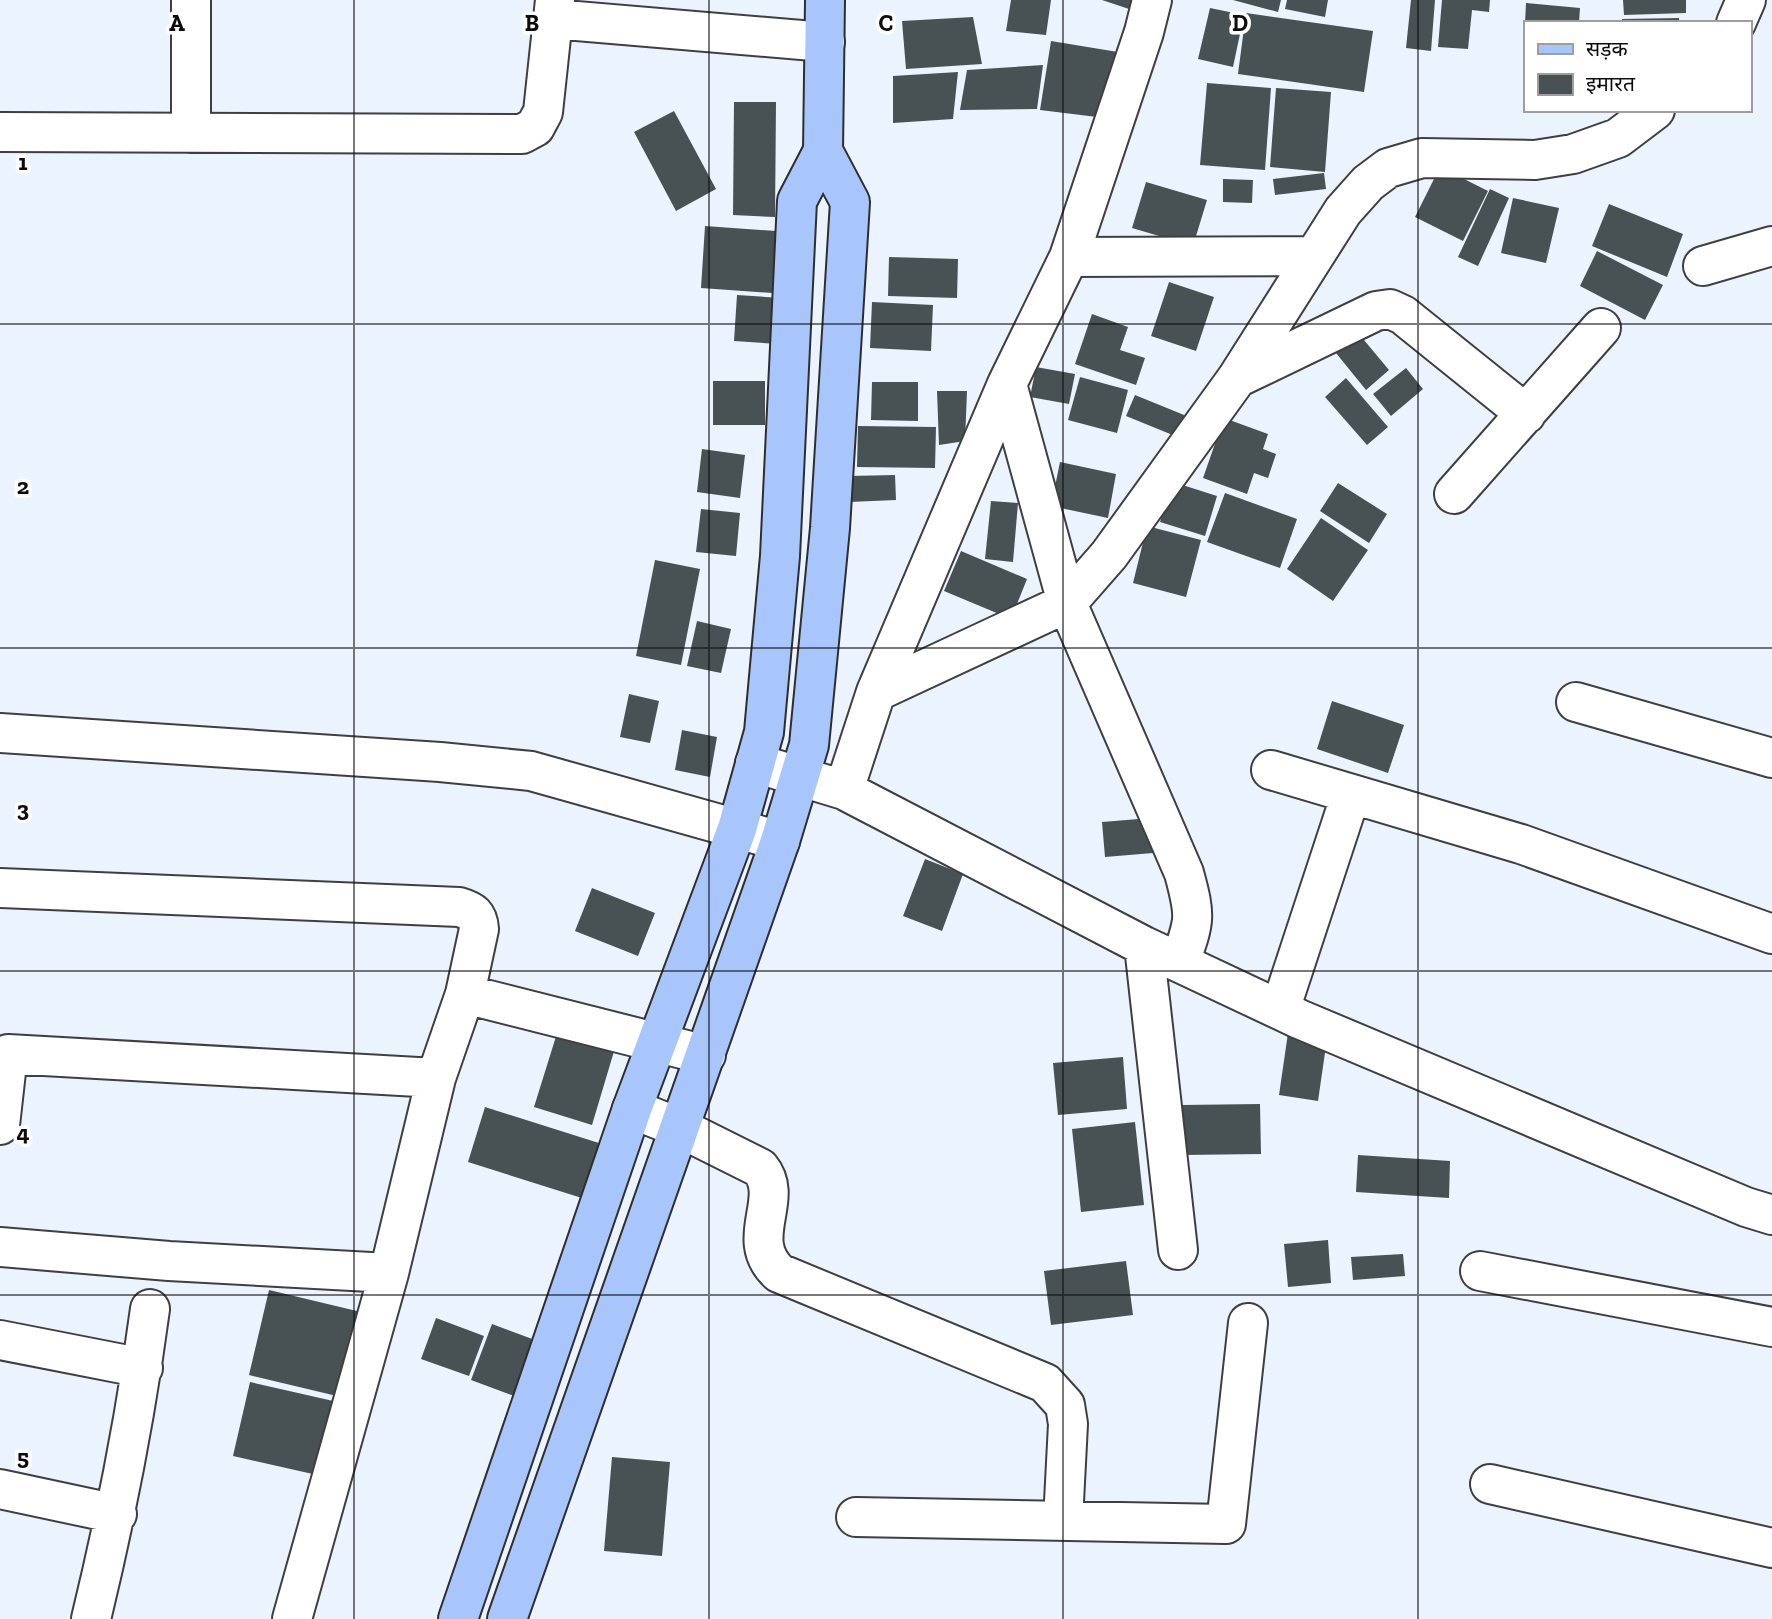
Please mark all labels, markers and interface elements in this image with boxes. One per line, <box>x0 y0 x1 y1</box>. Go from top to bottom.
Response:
text: A <box>169 9 185 37</box>
text: B <box>525 9 539 37</box>
text: C <box>879 9 893 37</box>
text: D <box>1232 9 1248 37</box>
legend <box>1524 21 1751 112</box>
text: सड़क <box>1586 36 1628 61</box>
text: इमारत <box>1586 71 1636 96</box>
text: 1 <box>18 148 28 176</box>
text: 2 <box>17 472 29 500</box>
text: 3 <box>17 795 29 823</box>
text: 4 <box>16 1119 30 1147</box>
text: 5 <box>17 1443 29 1471</box>

